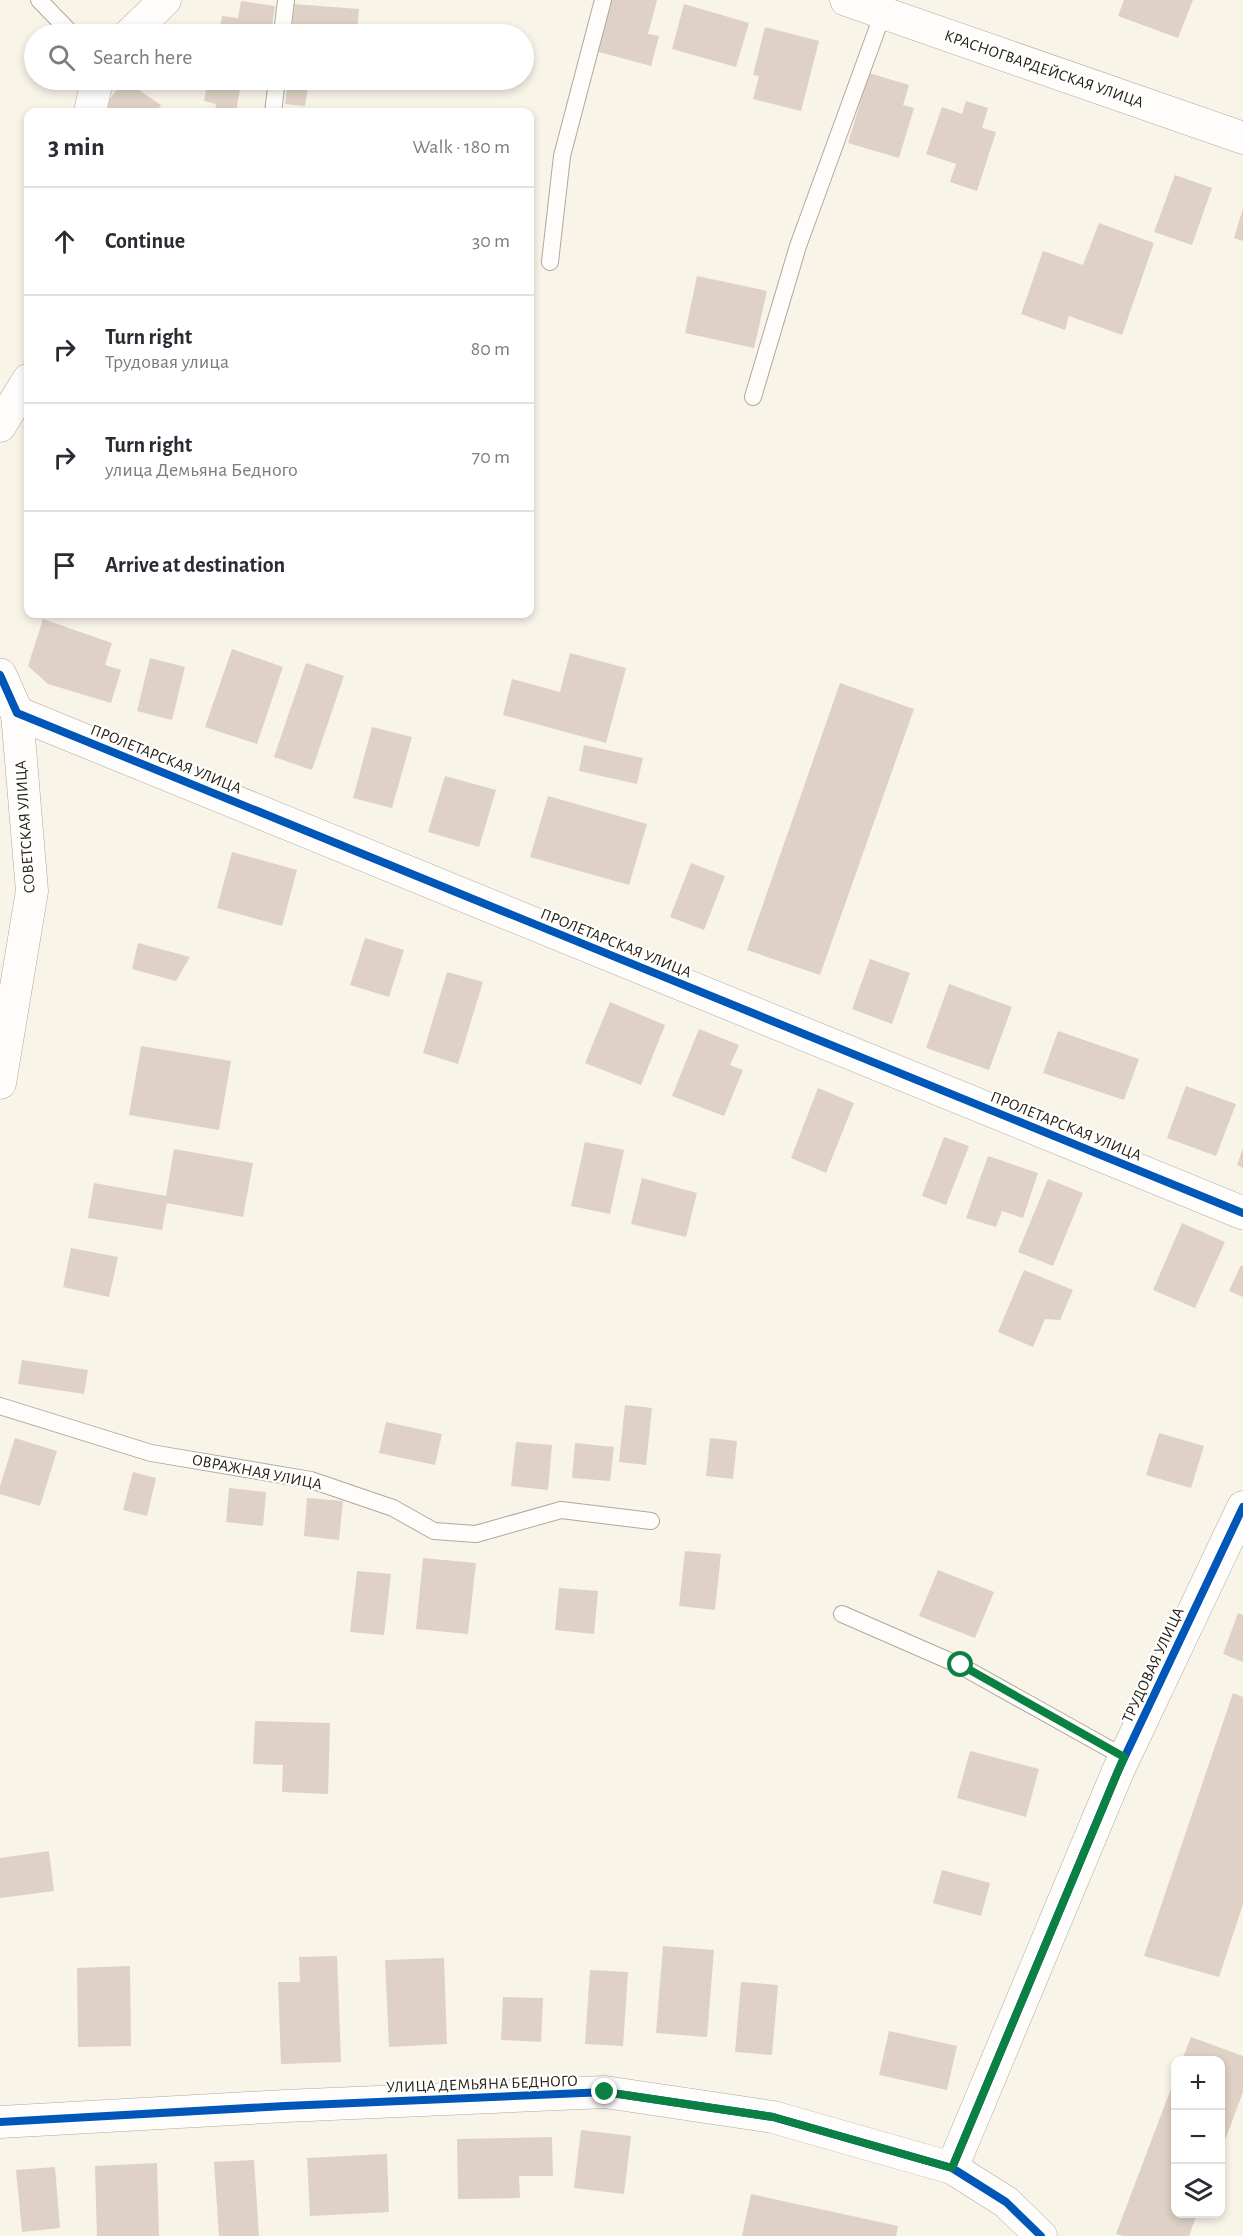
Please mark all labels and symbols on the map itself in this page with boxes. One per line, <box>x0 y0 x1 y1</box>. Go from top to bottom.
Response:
street label: КРАСНОГВАРДЕЙСКАЯ УЛИЦА <box>942 26 1147 111</box>
street label: ПРОЛЕТАРСКАЯ УЛИЦА <box>88 721 244 797</box>
street label: СОВЕТСКАЯ УЛИЦА <box>12 759 38 894</box>
street label: ПРОЛЕТАРСКАЯ УЛИЦА <box>538 905 694 981</box>
street label: ПРОЛЕТАРСКАЯ УЛИЦА <box>988 1088 1144 1164</box>
street label: ОВРАЖНАЯ УЛИЦА <box>191 1452 324 1493</box>
street label: ТРУДОВАЯ УЛИЦА <box>1119 1604 1187 1725</box>
route start <box>947 1651 973 1677</box>
street label: УЛИЦА ДЕМЬЯНА БЕДНОГО <box>386 2073 578 2095</box>
route end <box>591 2078 617 2104</box>

